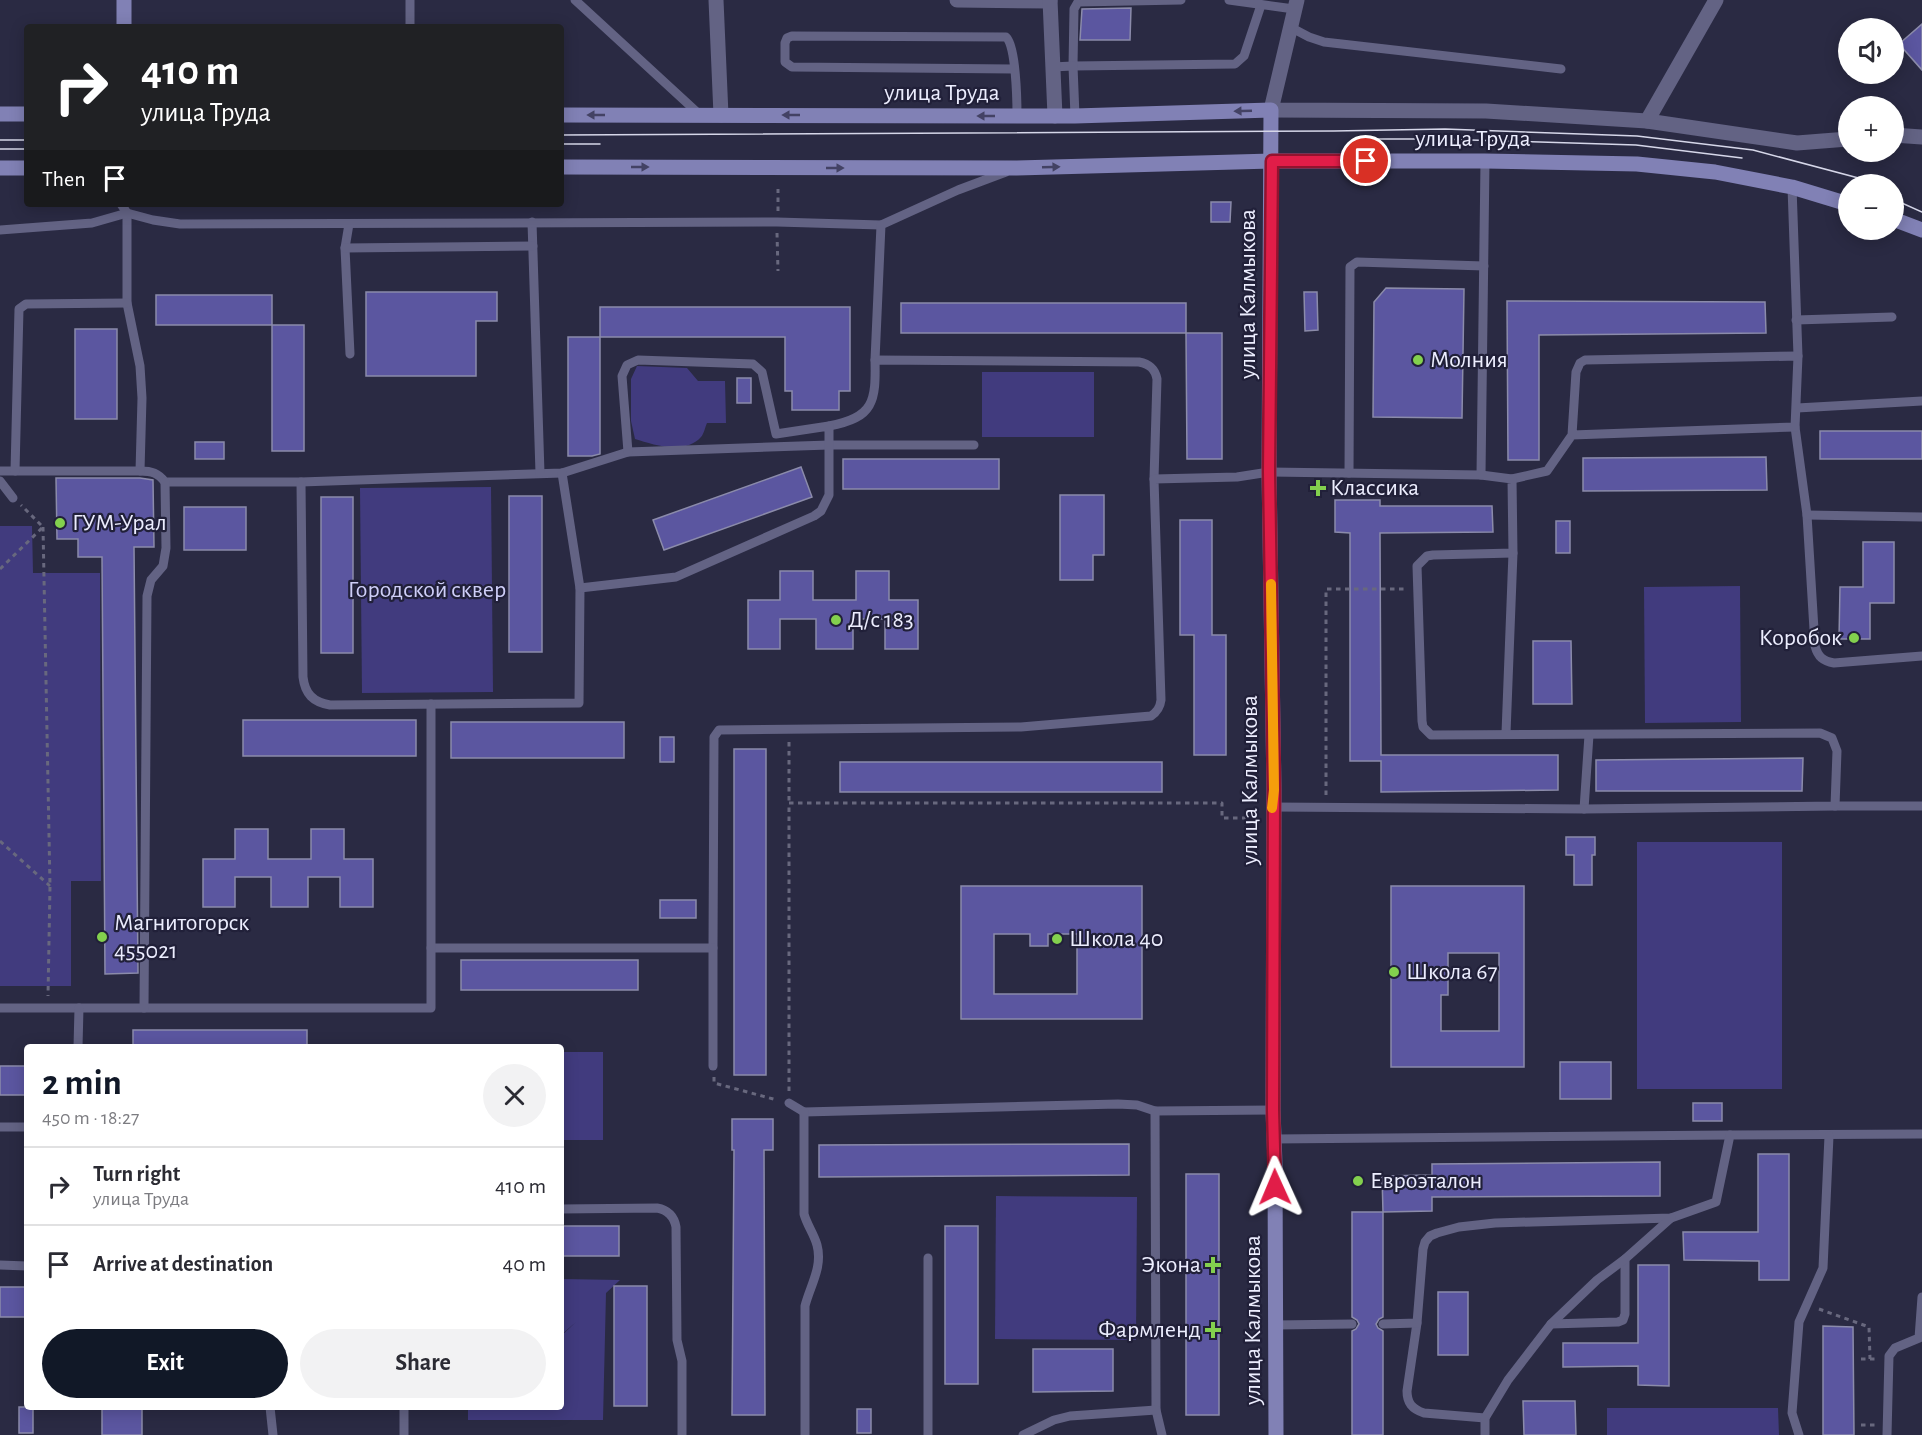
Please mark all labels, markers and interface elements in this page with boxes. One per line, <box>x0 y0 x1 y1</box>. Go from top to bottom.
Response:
map controls <box>1838 18 1904 240</box>
button: sound <box>1838 18 1904 84</box>
icon: right <box>42 48 120 126</box>
text: 410 m <box>141 50 239 92</box>
street label: улица Труда <box>883 81 1000 105</box>
button: + <box>1838 96 1904 162</box>
text: улица Труда <box>141 99 271 126</box>
one-way arrow <box>1234 106 1253 115</box>
one-way arrow <box>586 110 605 120</box>
one-way arrow <box>781 110 800 120</box>
one-way arrow <box>976 111 995 121</box>
street label: улица Труда <box>1414 127 1531 151</box>
pin <box>1340 135 1391 186</box>
icon: arrive <box>1349 144 1382 177</box>
icon: arrive <box>98 162 131 195</box>
one-way arrow <box>631 162 650 172</box>
one-way arrow <box>826 163 845 173</box>
one-way arrow <box>1042 163 1061 172</box>
text: Then <box>42 168 86 190</box>
button: − <box>1838 174 1904 240</box>
street label: улица Калмыкова <box>1236 209 1260 380</box>
place label: Молния <box>1430 348 1508 372</box>
marker: Молния <box>1411 353 1425 367</box>
place label: Классика <box>1330 476 1419 500</box>
marker: Классика <box>1311 481 1325 495</box>
place label: ГУМ-Урал <box>72 511 167 535</box>
marker: ГУМ-Урал <box>53 516 67 530</box>
park label: Городской сквер <box>348 578 506 602</box>
place label: Д/с 183 <box>848 608 914 632</box>
marker: Д/с 183 <box>829 613 843 627</box>
place label: Коробок <box>1759 626 1842 650</box>
marker: Коробок <box>1847 631 1861 645</box>
street label: улица Калмыкова <box>1238 695 1262 866</box>
place label: Магнитогорск 455021 <box>114 911 249 963</box>
place label: Школа 40 <box>1069 927 1163 951</box>
marker: Магнитогорск 455021 <box>95 930 109 944</box>
marker: Школа 40 <box>1050 932 1064 946</box>
place label: Школа 67 <box>1406 960 1498 984</box>
marker: Школа 67 <box>1387 965 1401 979</box>
button: close <box>483 1064 546 1127</box>
text: 2 min <box>42 1065 122 1101</box>
text: 450 m · 18:27 <box>42 1108 139 1128</box>
position arrow <box>1243 1155 1307 1219</box>
text: Turn right <box>93 1163 180 1185</box>
place label: Евроэталон <box>1370 1169 1482 1193</box>
icon: right <box>42 1170 75 1203</box>
marker: Евроэталон <box>1351 1174 1365 1188</box>
text: 410 m <box>495 1175 546 1197</box>
text: улица Труда <box>93 1189 189 1209</box>
street label: улица Калмыкова <box>1241 1235 1265 1406</box>
icon: arrive <box>42 1248 75 1281</box>
text: Arrive at destination <box>93 1253 273 1275</box>
text: 40 m <box>503 1253 546 1275</box>
place label: Экона <box>1141 1253 1201 1277</box>
marker: Экона <box>1206 1258 1220 1272</box>
place label: Фармленд <box>1098 1318 1201 1342</box>
marker: Фармленд <box>1206 1323 1220 1337</box>
button: Exit <box>42 1329 288 1398</box>
button: Share <box>300 1329 546 1398</box>

